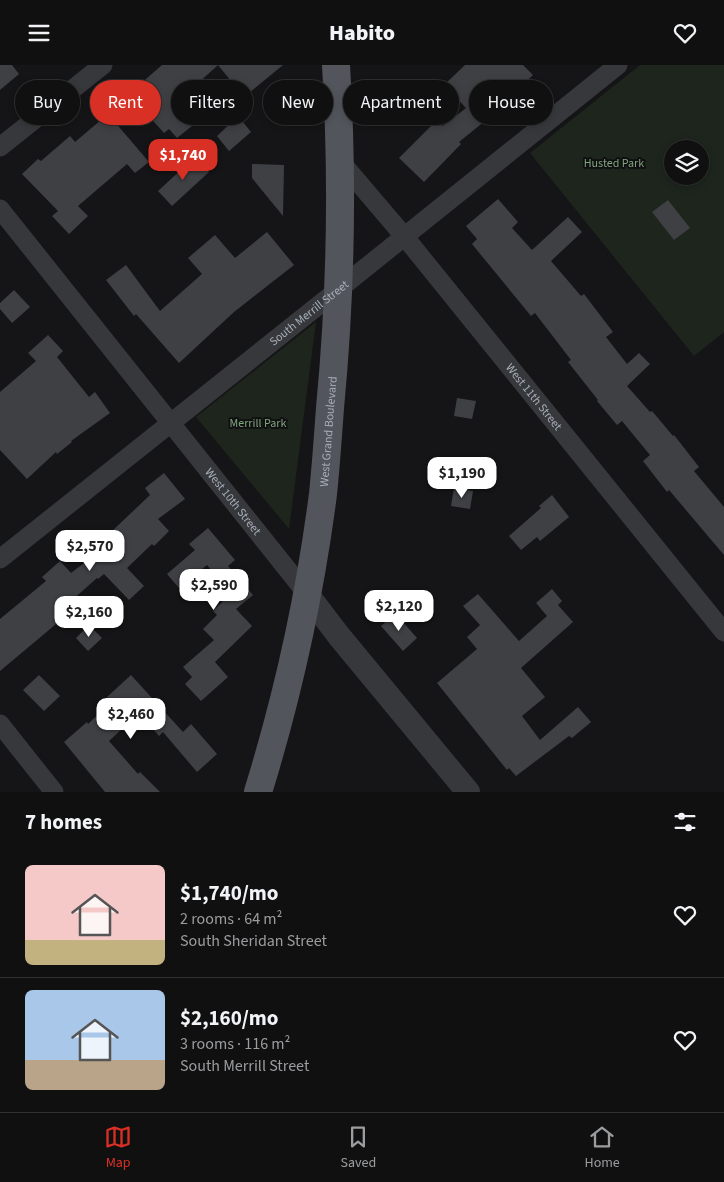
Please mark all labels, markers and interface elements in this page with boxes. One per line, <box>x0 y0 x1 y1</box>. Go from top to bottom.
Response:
text: Habito <box>329 17 395 49</box>
icon: menu <box>25 19 53 47</box>
icon: heart <box>671 19 699 47</box>
chip: Buy <box>15 80 80 125</box>
chip: Rent <box>90 80 161 125</box>
chip: Filters <box>171 80 253 125</box>
chip: New <box>263 80 333 125</box>
chip: Apartment <box>343 80 459 125</box>
chip: House <box>469 80 553 125</box>
pin: $1,740 <box>142 139 224 181</box>
map controls <box>664 140 709 185</box>
button: layers <box>664 140 709 185</box>
text: $1,740 <box>159 144 207 166</box>
park label: Husted Park <box>584 155 644 172</box>
street label: South Merrill Street <box>266 276 353 350</box>
street label: West 11th Street <box>501 360 566 434</box>
street label: West Grand Boulevard <box>316 376 342 488</box>
park label: Merrill Park <box>230 415 287 432</box>
pin: $1,190 <box>421 457 503 499</box>
text: $1,190 <box>438 462 486 484</box>
street label: West 10th Street <box>201 464 265 539</box>
pin: $2,570 <box>49 529 131 572</box>
text: $2,570 <box>66 535 114 557</box>
pin: $2,590 <box>173 569 255 611</box>
text: $2,590 <box>190 574 238 596</box>
pin: $2,120 <box>358 589 440 632</box>
pin: $2,160 <box>48 595 130 638</box>
text: $2,120 <box>375 595 423 617</box>
text: $2,160 <box>65 601 113 623</box>
pin: $2,460 <box>90 697 172 740</box>
text: $2,460 <box>107 703 155 725</box>
text: 7 homes <box>25 807 102 837</box>
icon: filters <box>671 808 699 836</box>
text: $1,740/mo <box>180 878 279 908</box>
icon: home <box>65 885 125 945</box>
icon: heart <box>671 901 699 929</box>
text: 2 rooms · 64 m² <box>180 908 282 930</box>
text: South Sheridan Street <box>180 930 327 952</box>
text: $2,160/mo <box>180 1003 279 1033</box>
icon: home <box>65 1010 125 1070</box>
icon: heart <box>671 1026 699 1054</box>
text: 3 rooms · 116 m² <box>180 1033 290 1055</box>
text: South Merrill Street <box>180 1055 309 1077</box>
tab: Map <box>104 1123 132 1173</box>
tab: Saved <box>340 1123 376 1173</box>
tab: Home <box>585 1123 620 1173</box>

